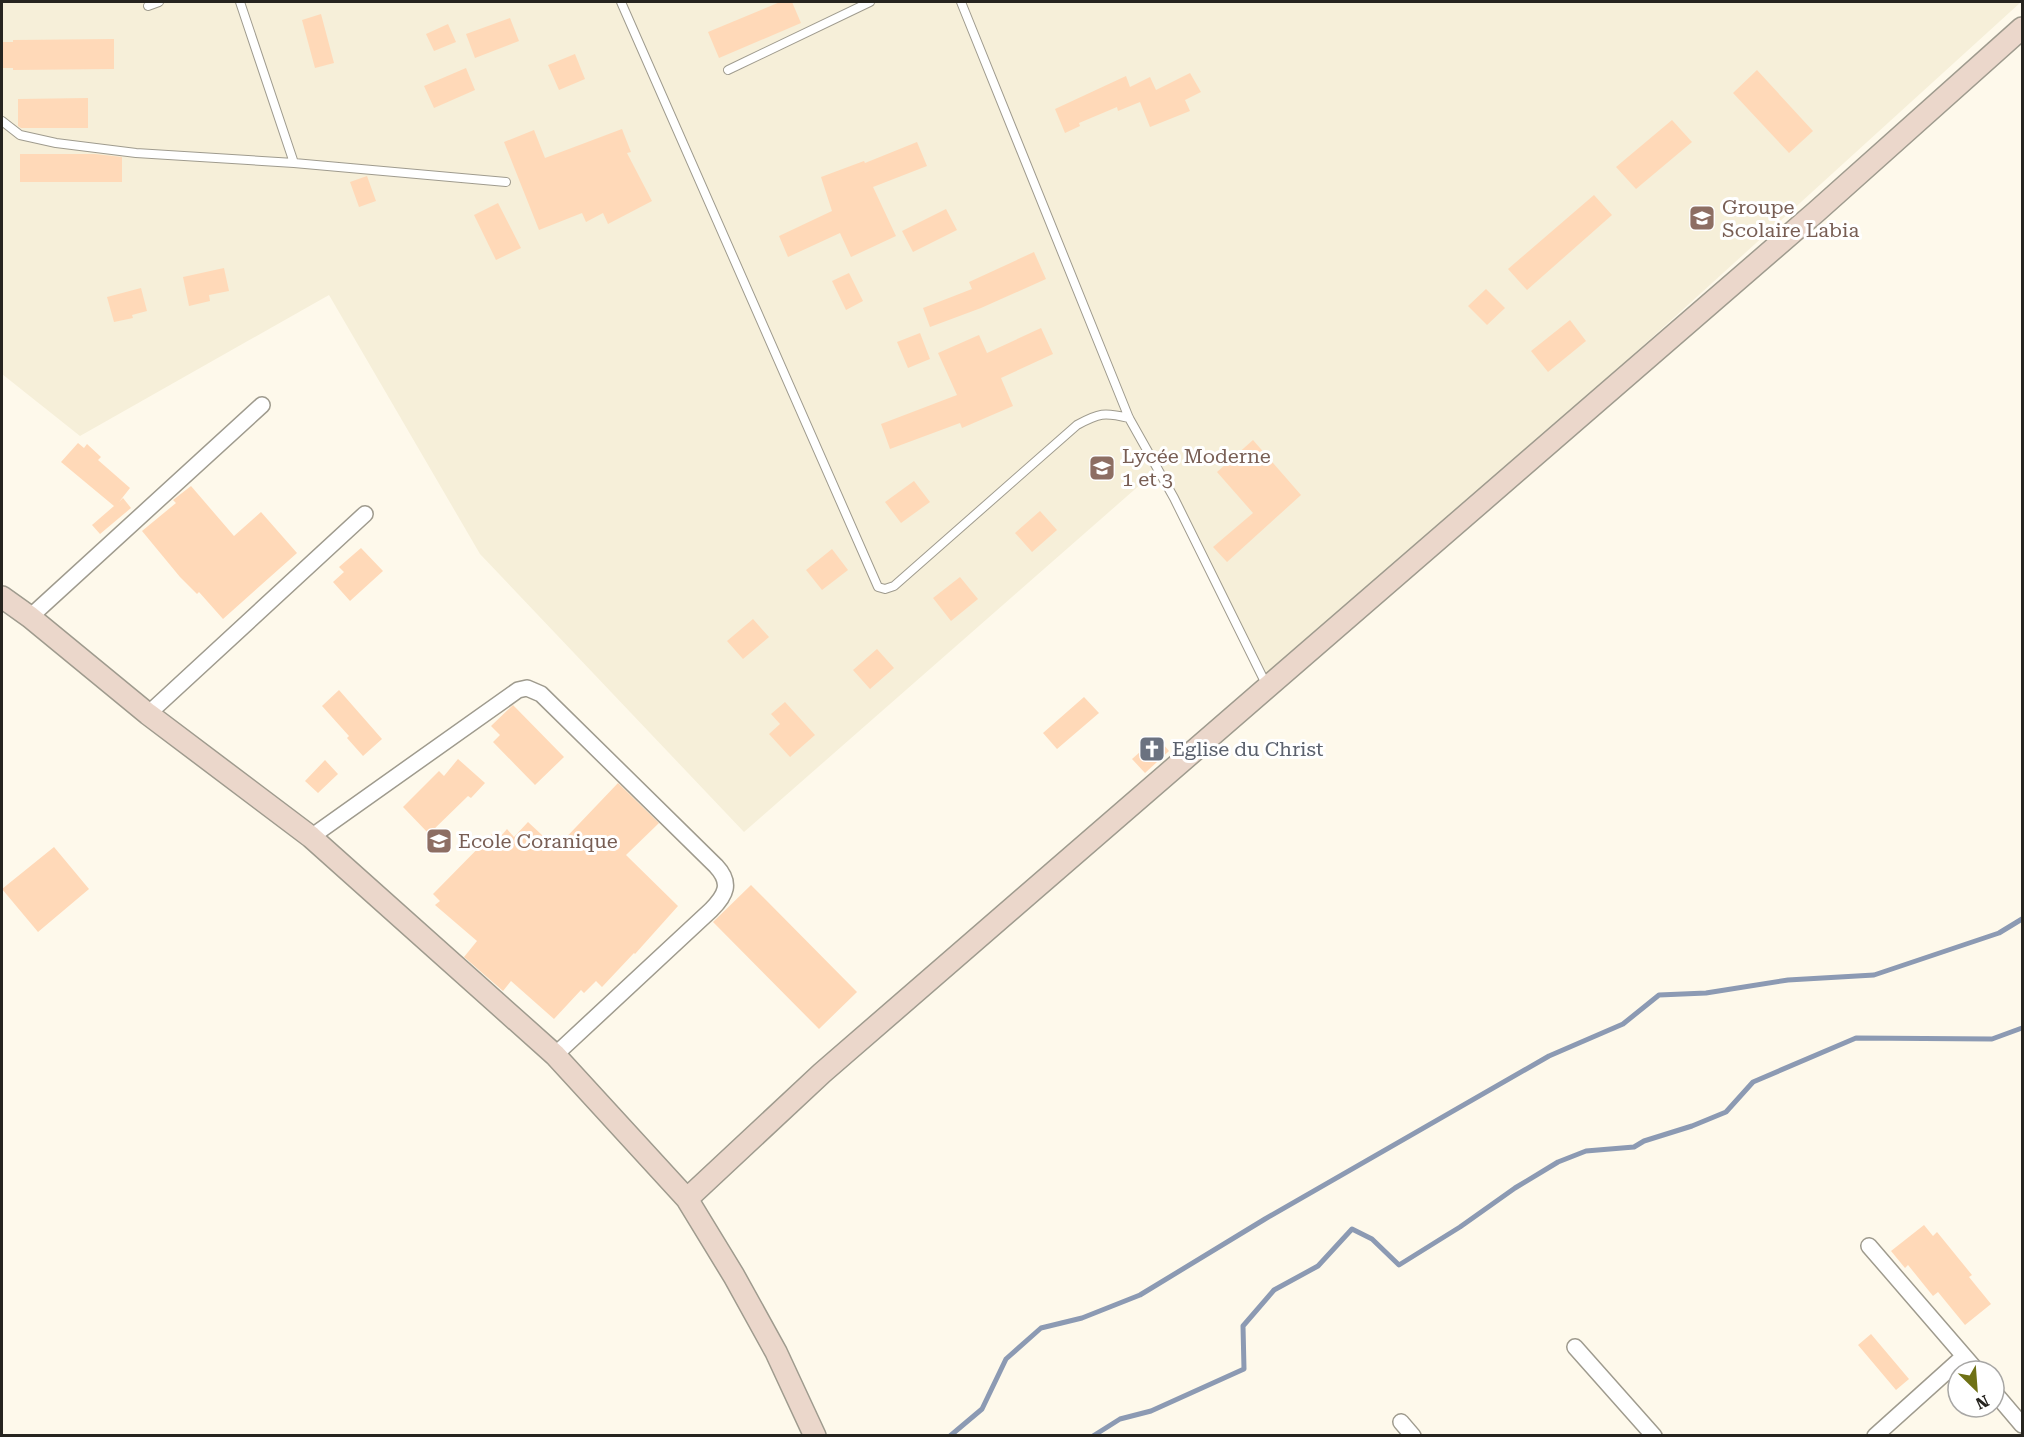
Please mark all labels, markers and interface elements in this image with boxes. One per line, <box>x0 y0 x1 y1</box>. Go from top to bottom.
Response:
place label: Groupe Scolaire Labia <box>1722 195 1859 242</box>
school or university icon: Groupe Scolaire Labia <box>1687 203 1717 233</box>
place label: Lycée Moderne 1 et 3 <box>1122 444 1271 491</box>
school or university icon: Lycée Moderne 1 et 3 <box>1087 453 1117 483</box>
church icon: Eglise du Christ <box>1137 734 1167 764</box>
place label: Eglise du Christ <box>1172 737 1324 761</box>
school or university icon: Ecole Coranique <box>424 826 454 856</box>
place label: Ecole Coranique <box>458 829 618 853</box>
north arrow <box>1946 1359 2006 1419</box>
text: N <box>1973 1391 1992 1413</box>

